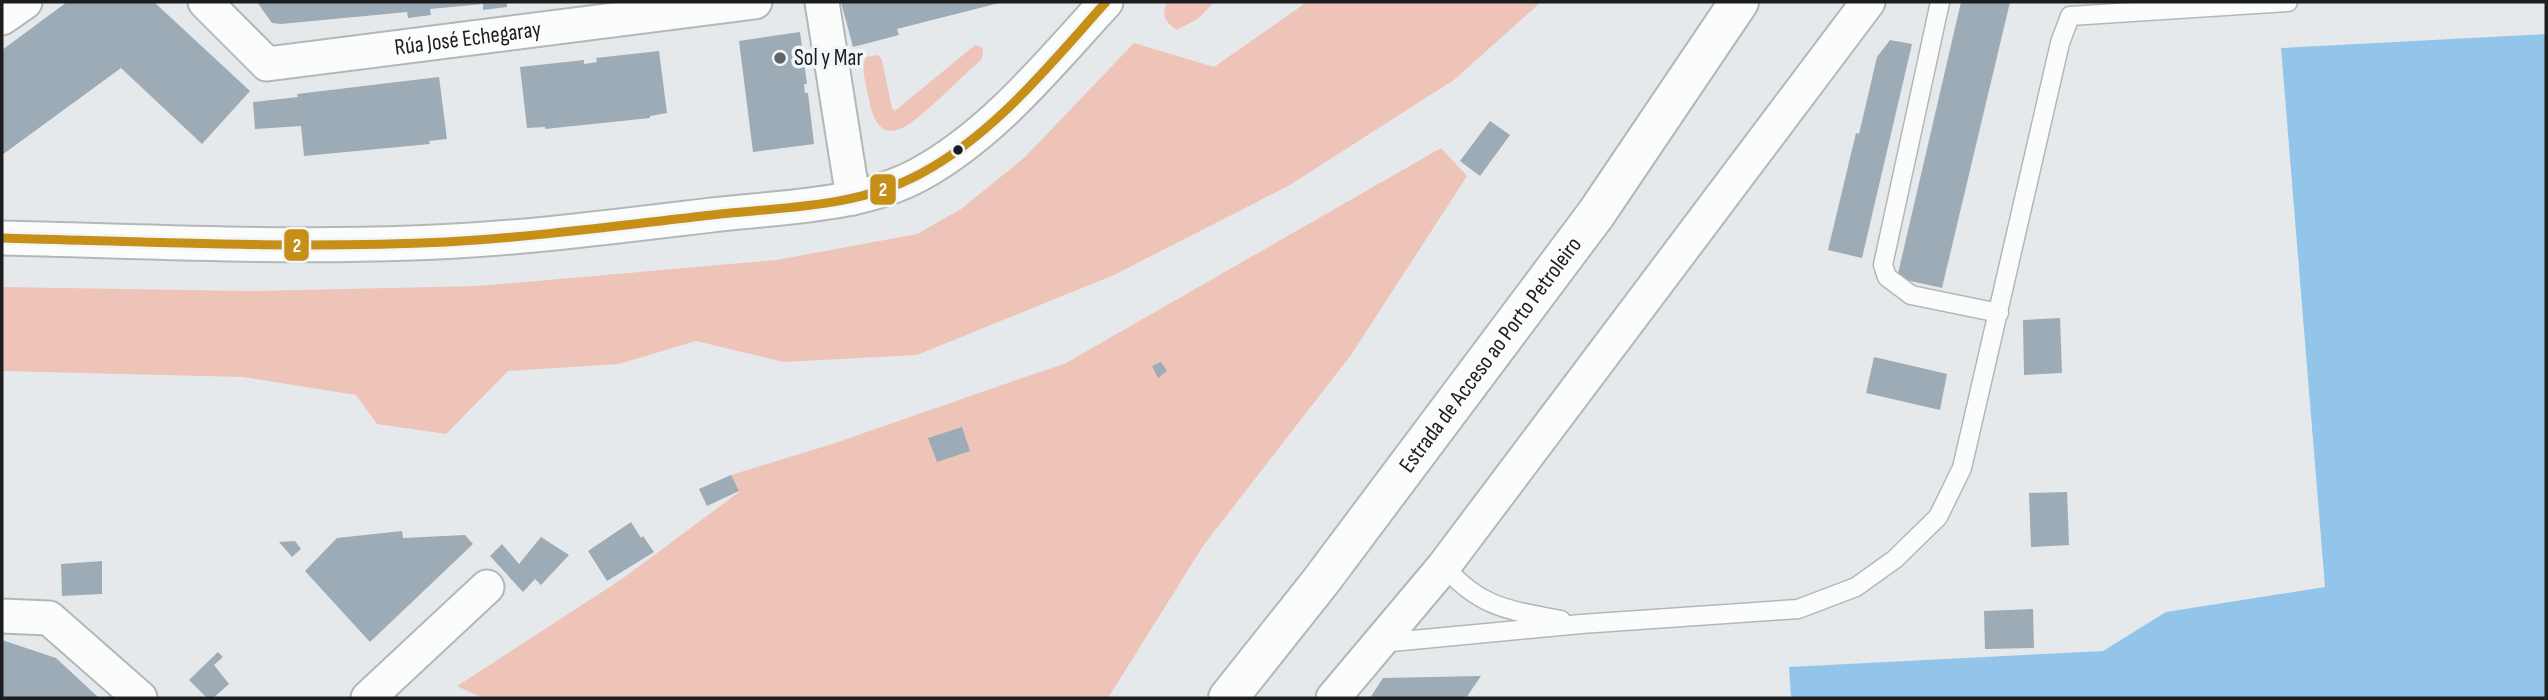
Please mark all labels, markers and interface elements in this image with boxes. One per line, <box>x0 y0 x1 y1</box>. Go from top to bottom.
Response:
street label: Rúa José Echegaray <box>393 15 543 62</box>
place label: Sol y Mar <box>794 44 863 72</box>
marker: Sol y Mar <box>772 50 788 66</box>
unlabelled marker <box>951 143 965 157</box>
line badge: 2 <box>869 173 897 206</box>
text: 2 <box>879 179 887 202</box>
line badge: 2 <box>283 228 310 262</box>
street label: Estrada de Acceso ao Porto Petroleiro <box>1393 232 1588 478</box>
text: 2 <box>293 235 301 258</box>

